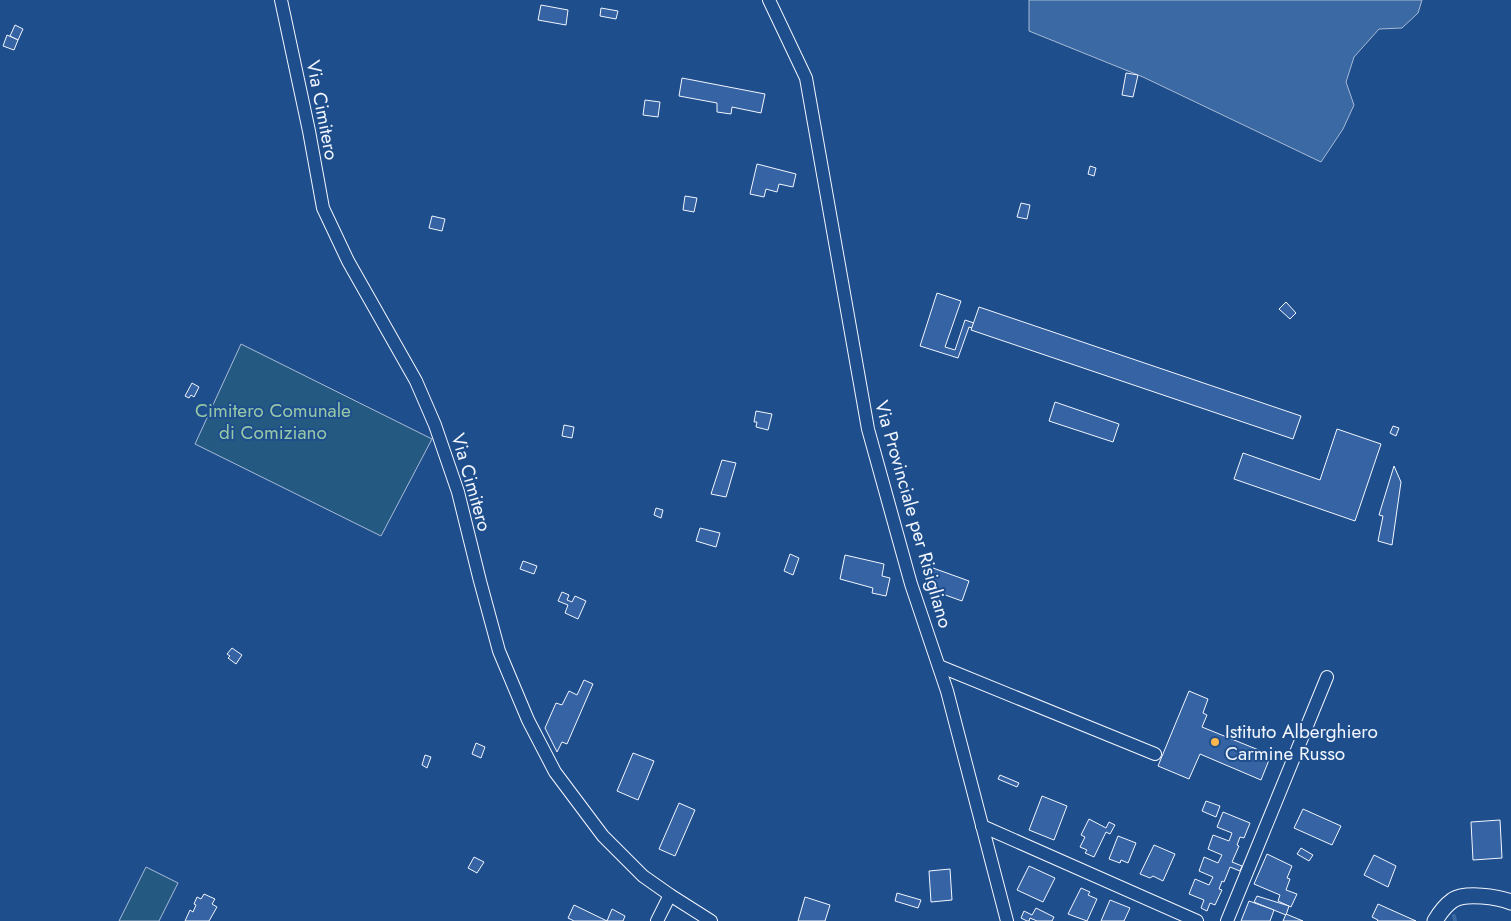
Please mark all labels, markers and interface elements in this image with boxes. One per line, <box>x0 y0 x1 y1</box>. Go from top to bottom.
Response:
street label: Via Cimitero <box>300 58 345 162</box>
park label: Cimitero Comunale di Comiziano <box>195 397 351 446</box>
street label: Via Provinciale per Risigliano <box>868 397 959 631</box>
street label: Via Cimitero <box>445 430 498 534</box>
place label: Istituto Alberghiero Carmine Russo <box>1225 718 1378 767</box>
marker: Istituto Alberghiero Carmine Russo <box>1209 736 1221 748</box>

